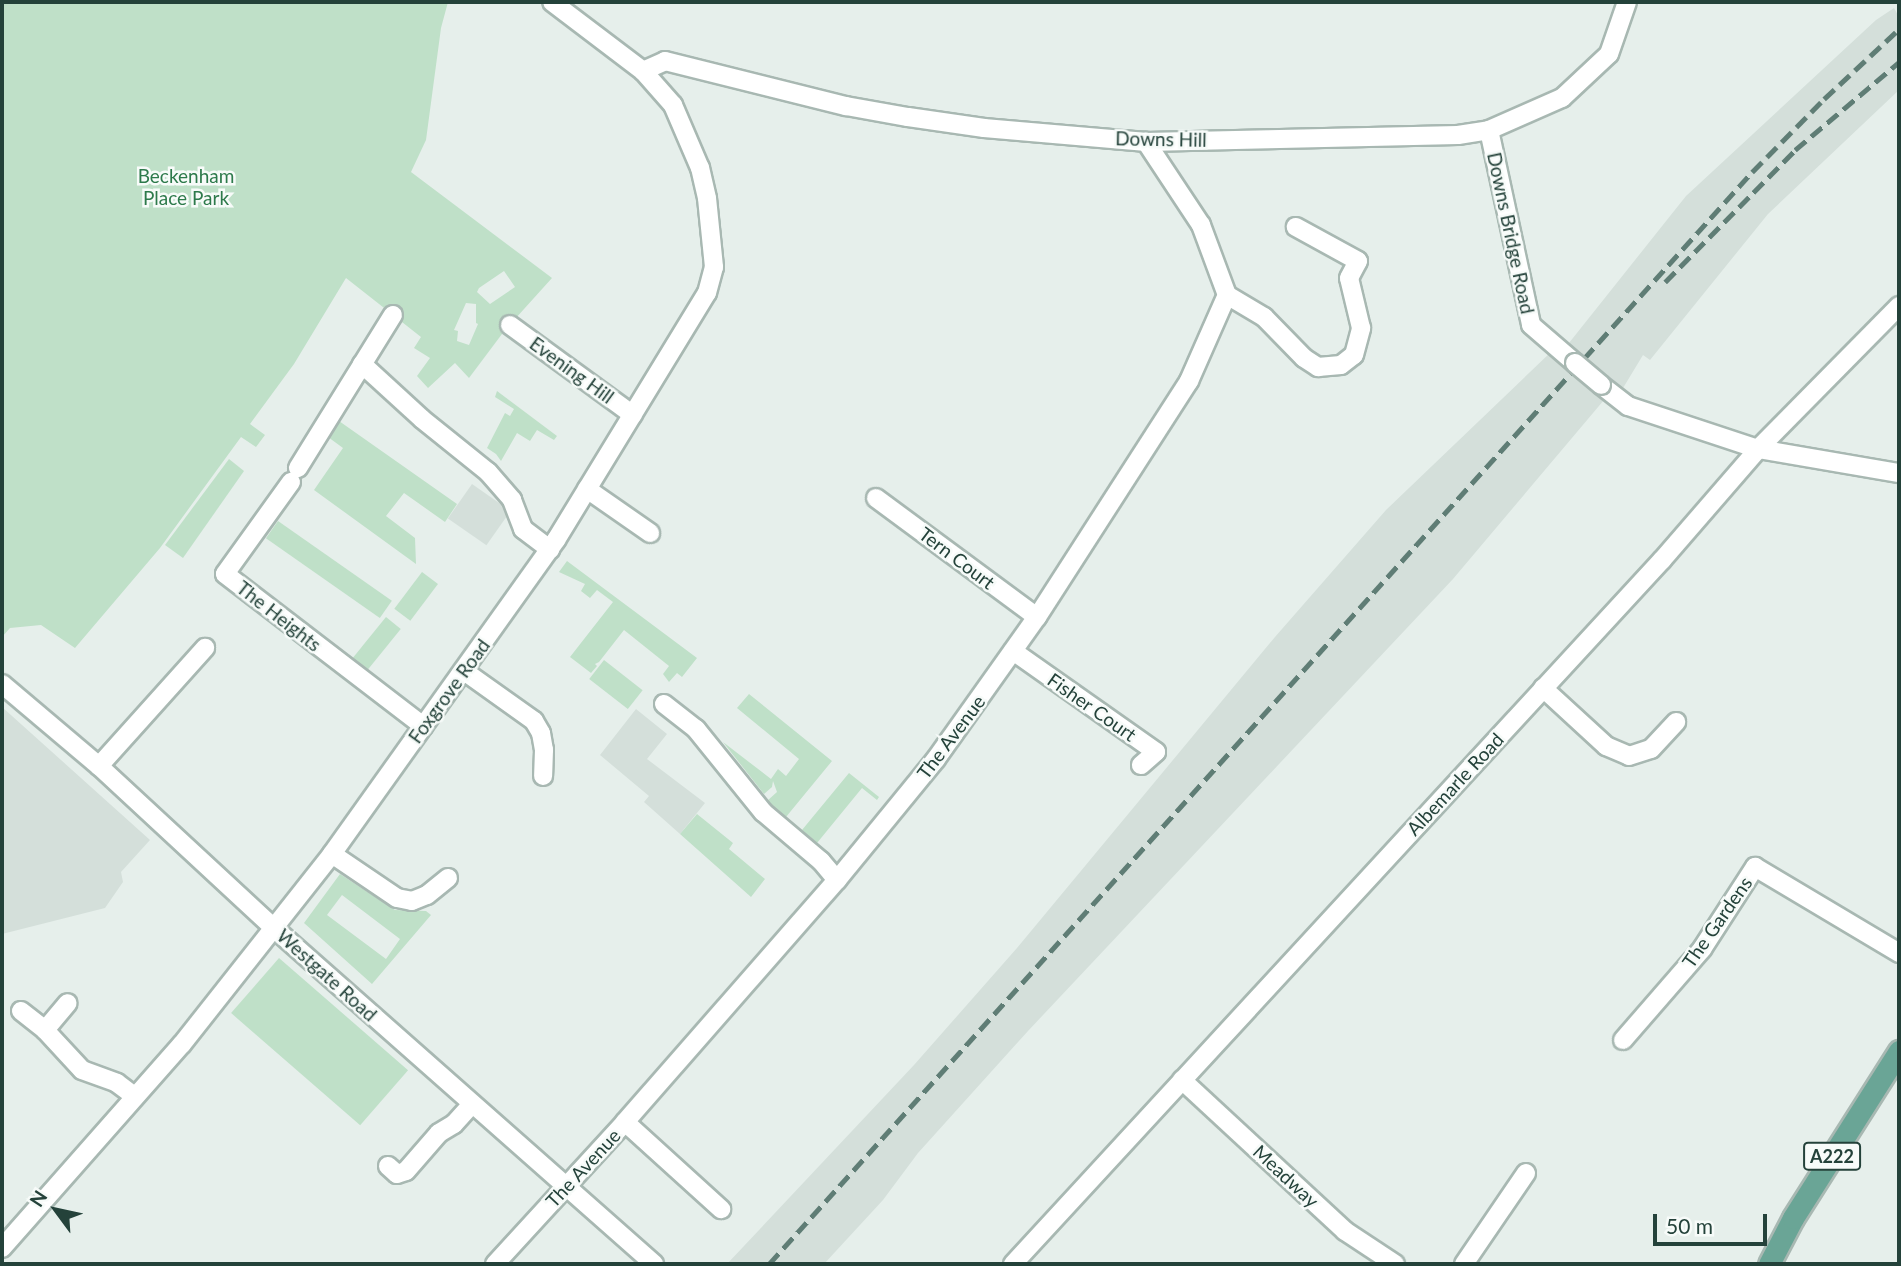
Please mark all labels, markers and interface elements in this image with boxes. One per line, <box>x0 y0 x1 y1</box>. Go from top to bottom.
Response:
street label: Downs Hill <box>1115 127 1207 151</box>
street label: Downs Bridge Road <box>1483 150 1539 316</box>
park label: Beckenham Place Park <box>138 165 234 209</box>
street label: Evening Hill <box>525 332 619 408</box>
street label: Tern Court <box>915 522 999 594</box>
street label: The Heights <box>232 576 326 656</box>
street label: Foxgrove Road <box>404 634 494 748</box>
street label: Fisher Court <box>1043 668 1141 746</box>
street label: The Avenue <box>912 690 990 784</box>
street label: Albemarle Road <box>1402 728 1508 840</box>
street label: The Gardens <box>1677 872 1757 972</box>
street label: Westgate Road <box>272 924 382 1026</box>
street label: The Avenue <box>541 1124 625 1212</box>
street label: Meadway <box>1249 1140 1323 1212</box>
road number: A222 <box>1802 1142 1862 1170</box>
north arrow <box>21 1175 91 1245</box>
text: N <box>24 1186 52 1211</box>
scale bar <box>1656 1200 1770 1244</box>
text: 50 m <box>1666 1213 1713 1238</box>

